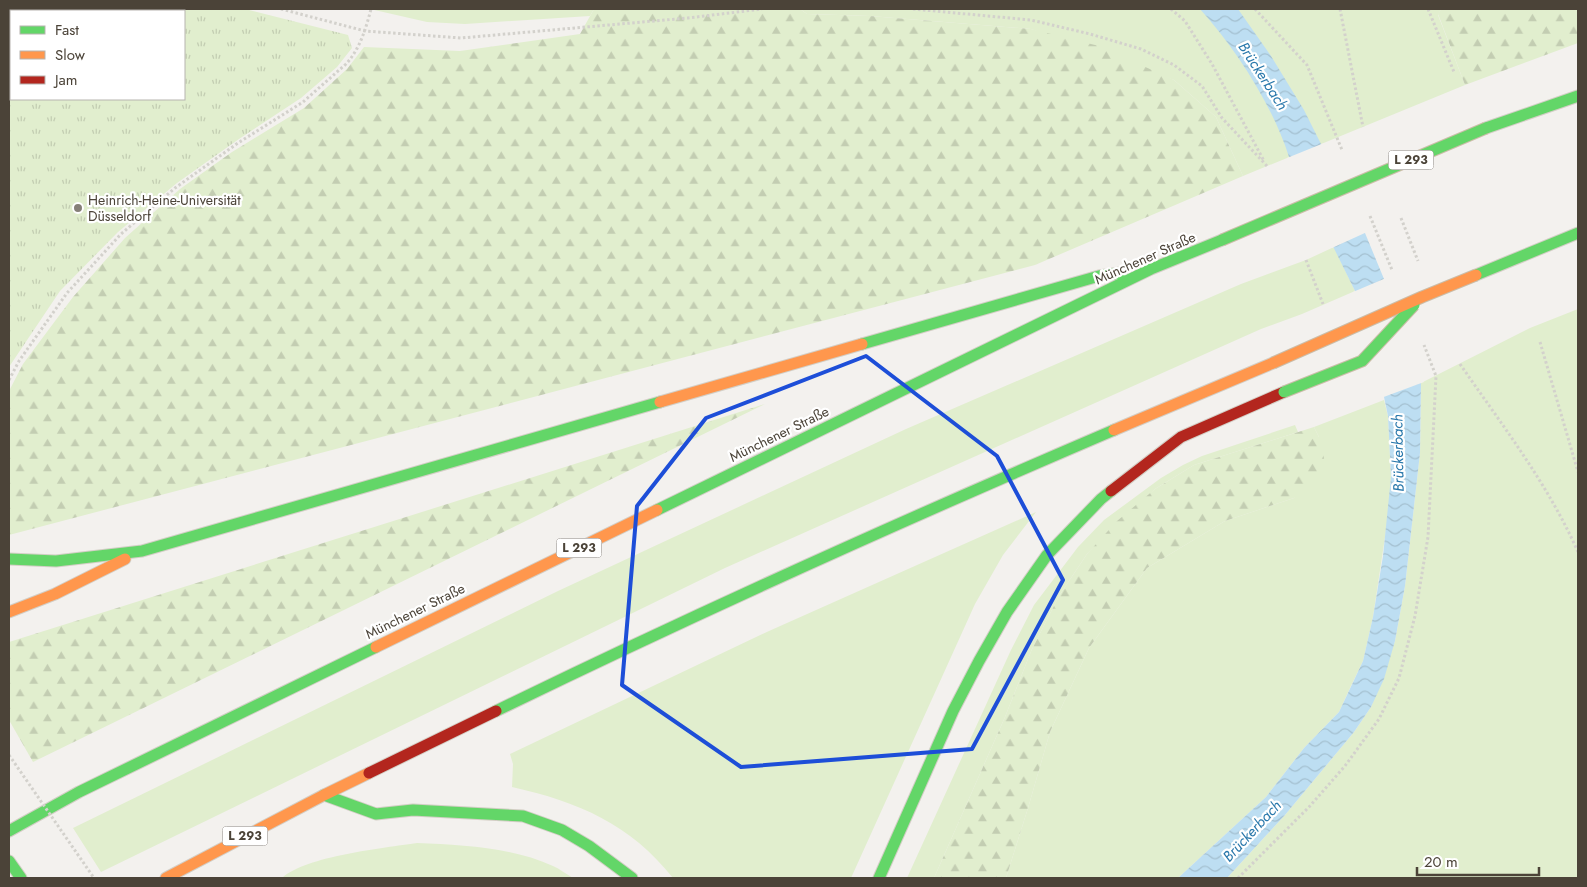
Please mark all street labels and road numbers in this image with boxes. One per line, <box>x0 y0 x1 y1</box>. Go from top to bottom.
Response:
road number: L 293 <box>1388 150 1434 170</box>
street label: Münchener Straße <box>1091 227 1199 289</box>
street label: Münchener Straße <box>726 401 832 467</box>
road number: L 293 <box>556 538 602 558</box>
street label: Münchener Straße <box>362 578 468 644</box>
road number: L 293 <box>222 826 268 846</box>

